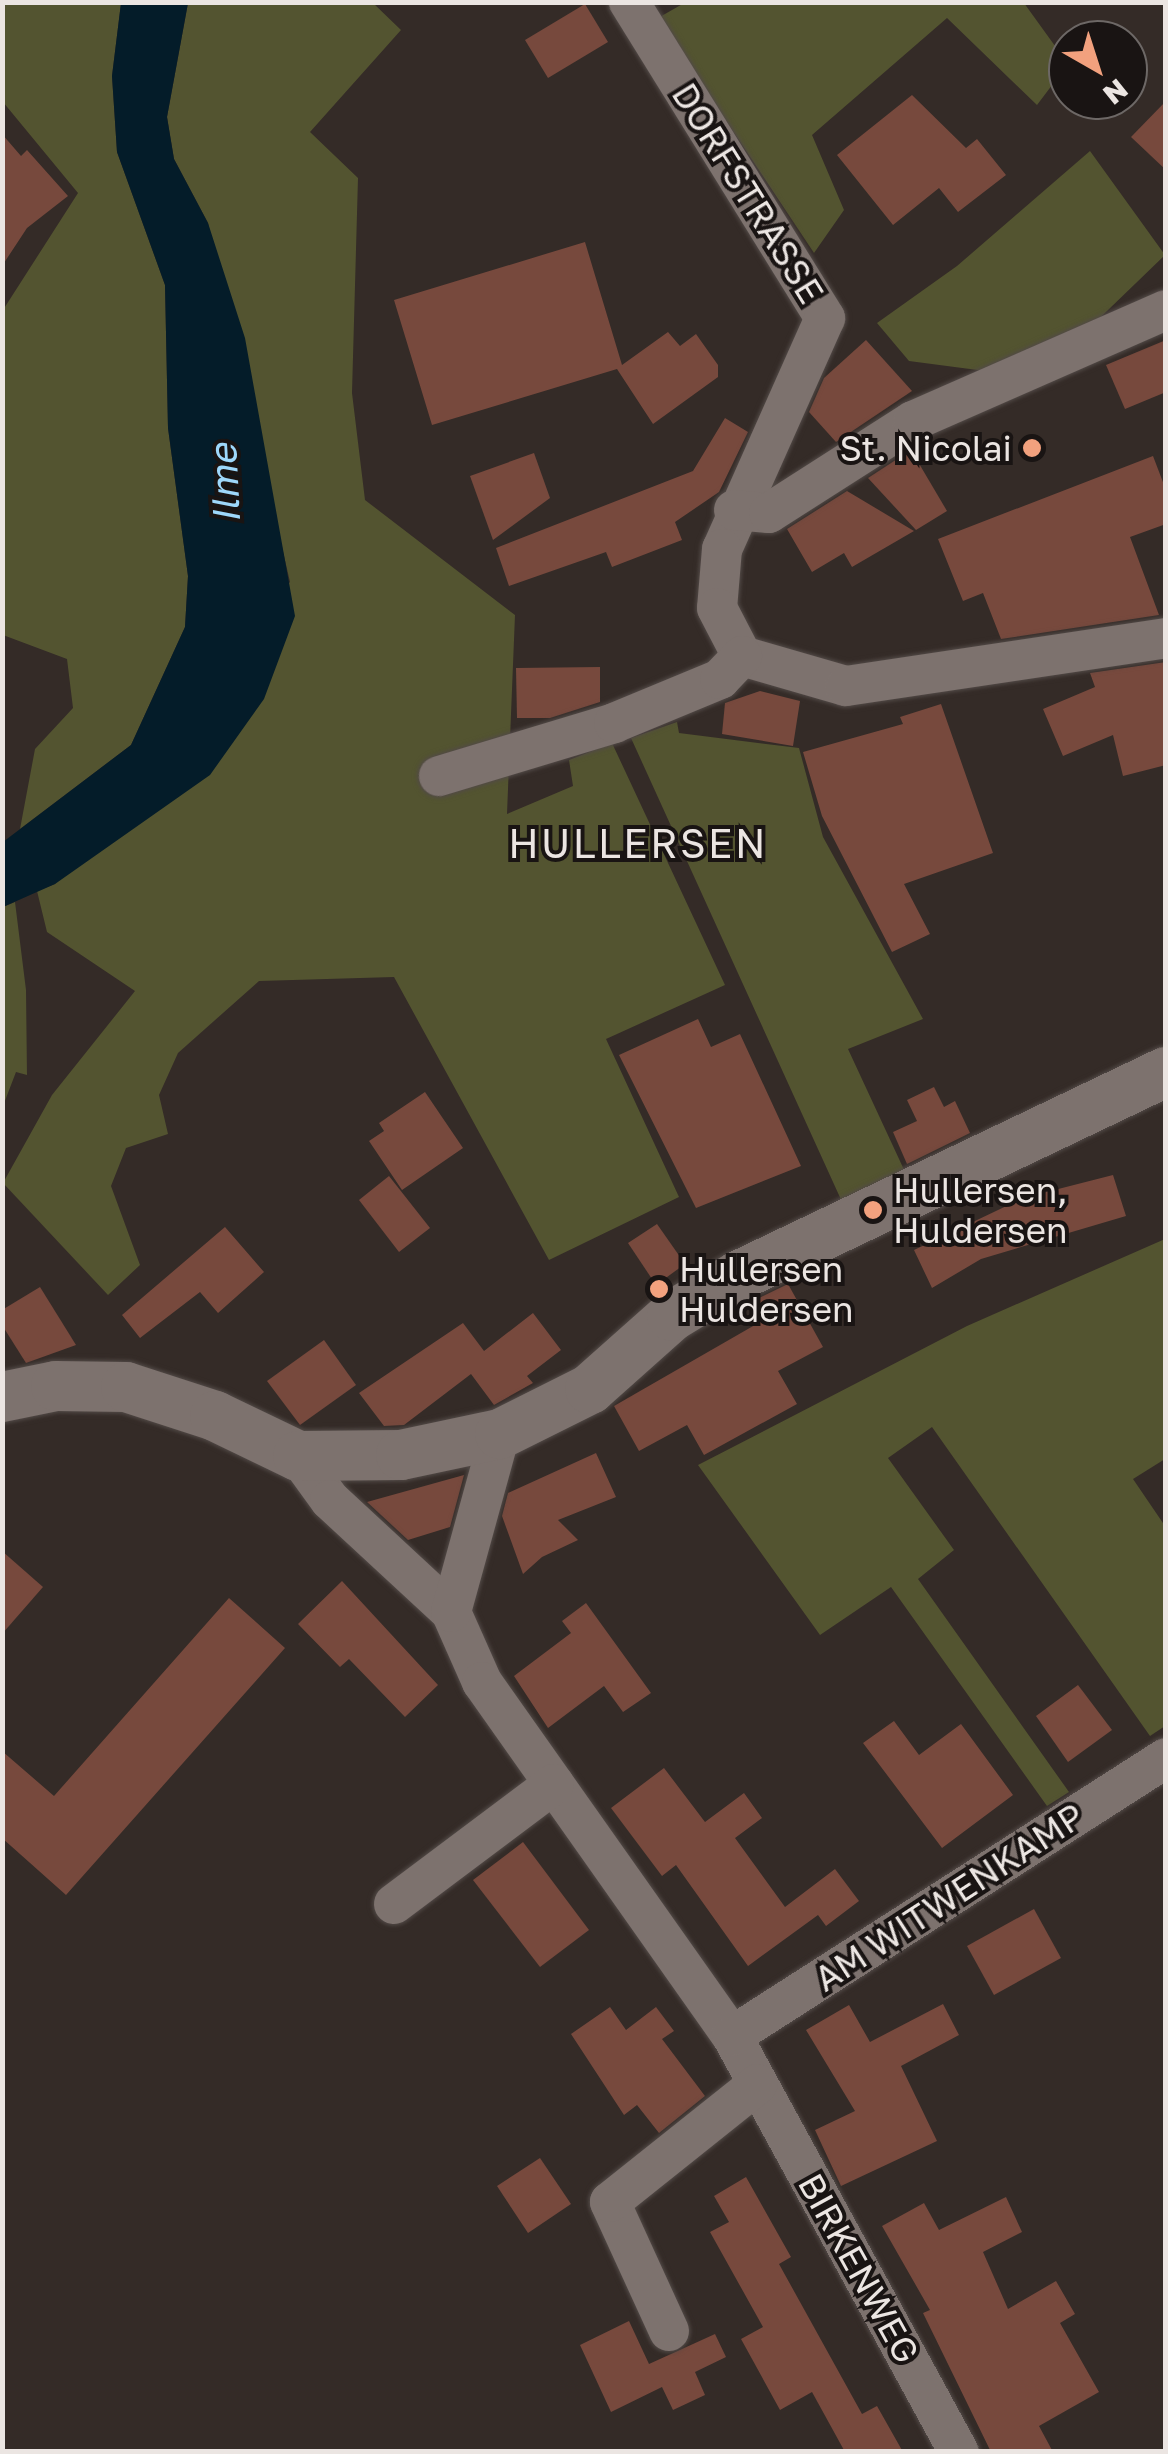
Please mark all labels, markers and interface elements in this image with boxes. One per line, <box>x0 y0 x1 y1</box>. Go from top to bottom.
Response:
north arrow <box>1048 20 1148 120</box>
text: N <box>1097 73 1135 112</box>
street label: DORFSTRASSE <box>664 75 832 311</box>
place label: St. Nicolai <box>840 427 1012 469</box>
marker: St. Nicolai <box>1021 437 1043 459</box>
water label: Ilme <box>199 443 249 525</box>
district label: HULLERSEN <box>508 819 768 867</box>
place label: Hullersen, Huldersen <box>893 1169 1068 1251</box>
marker: Hullersen, Huldersen <box>862 1199 884 1221</box>
place label: Hullersen Huldersen <box>679 1248 853 1330</box>
marker: Hullersen Huldersen <box>648 1278 670 1300</box>
street label: AM WITWENKAMP <box>807 1794 1091 2000</box>
street label: BIRKENWEG <box>790 2166 928 2370</box>

